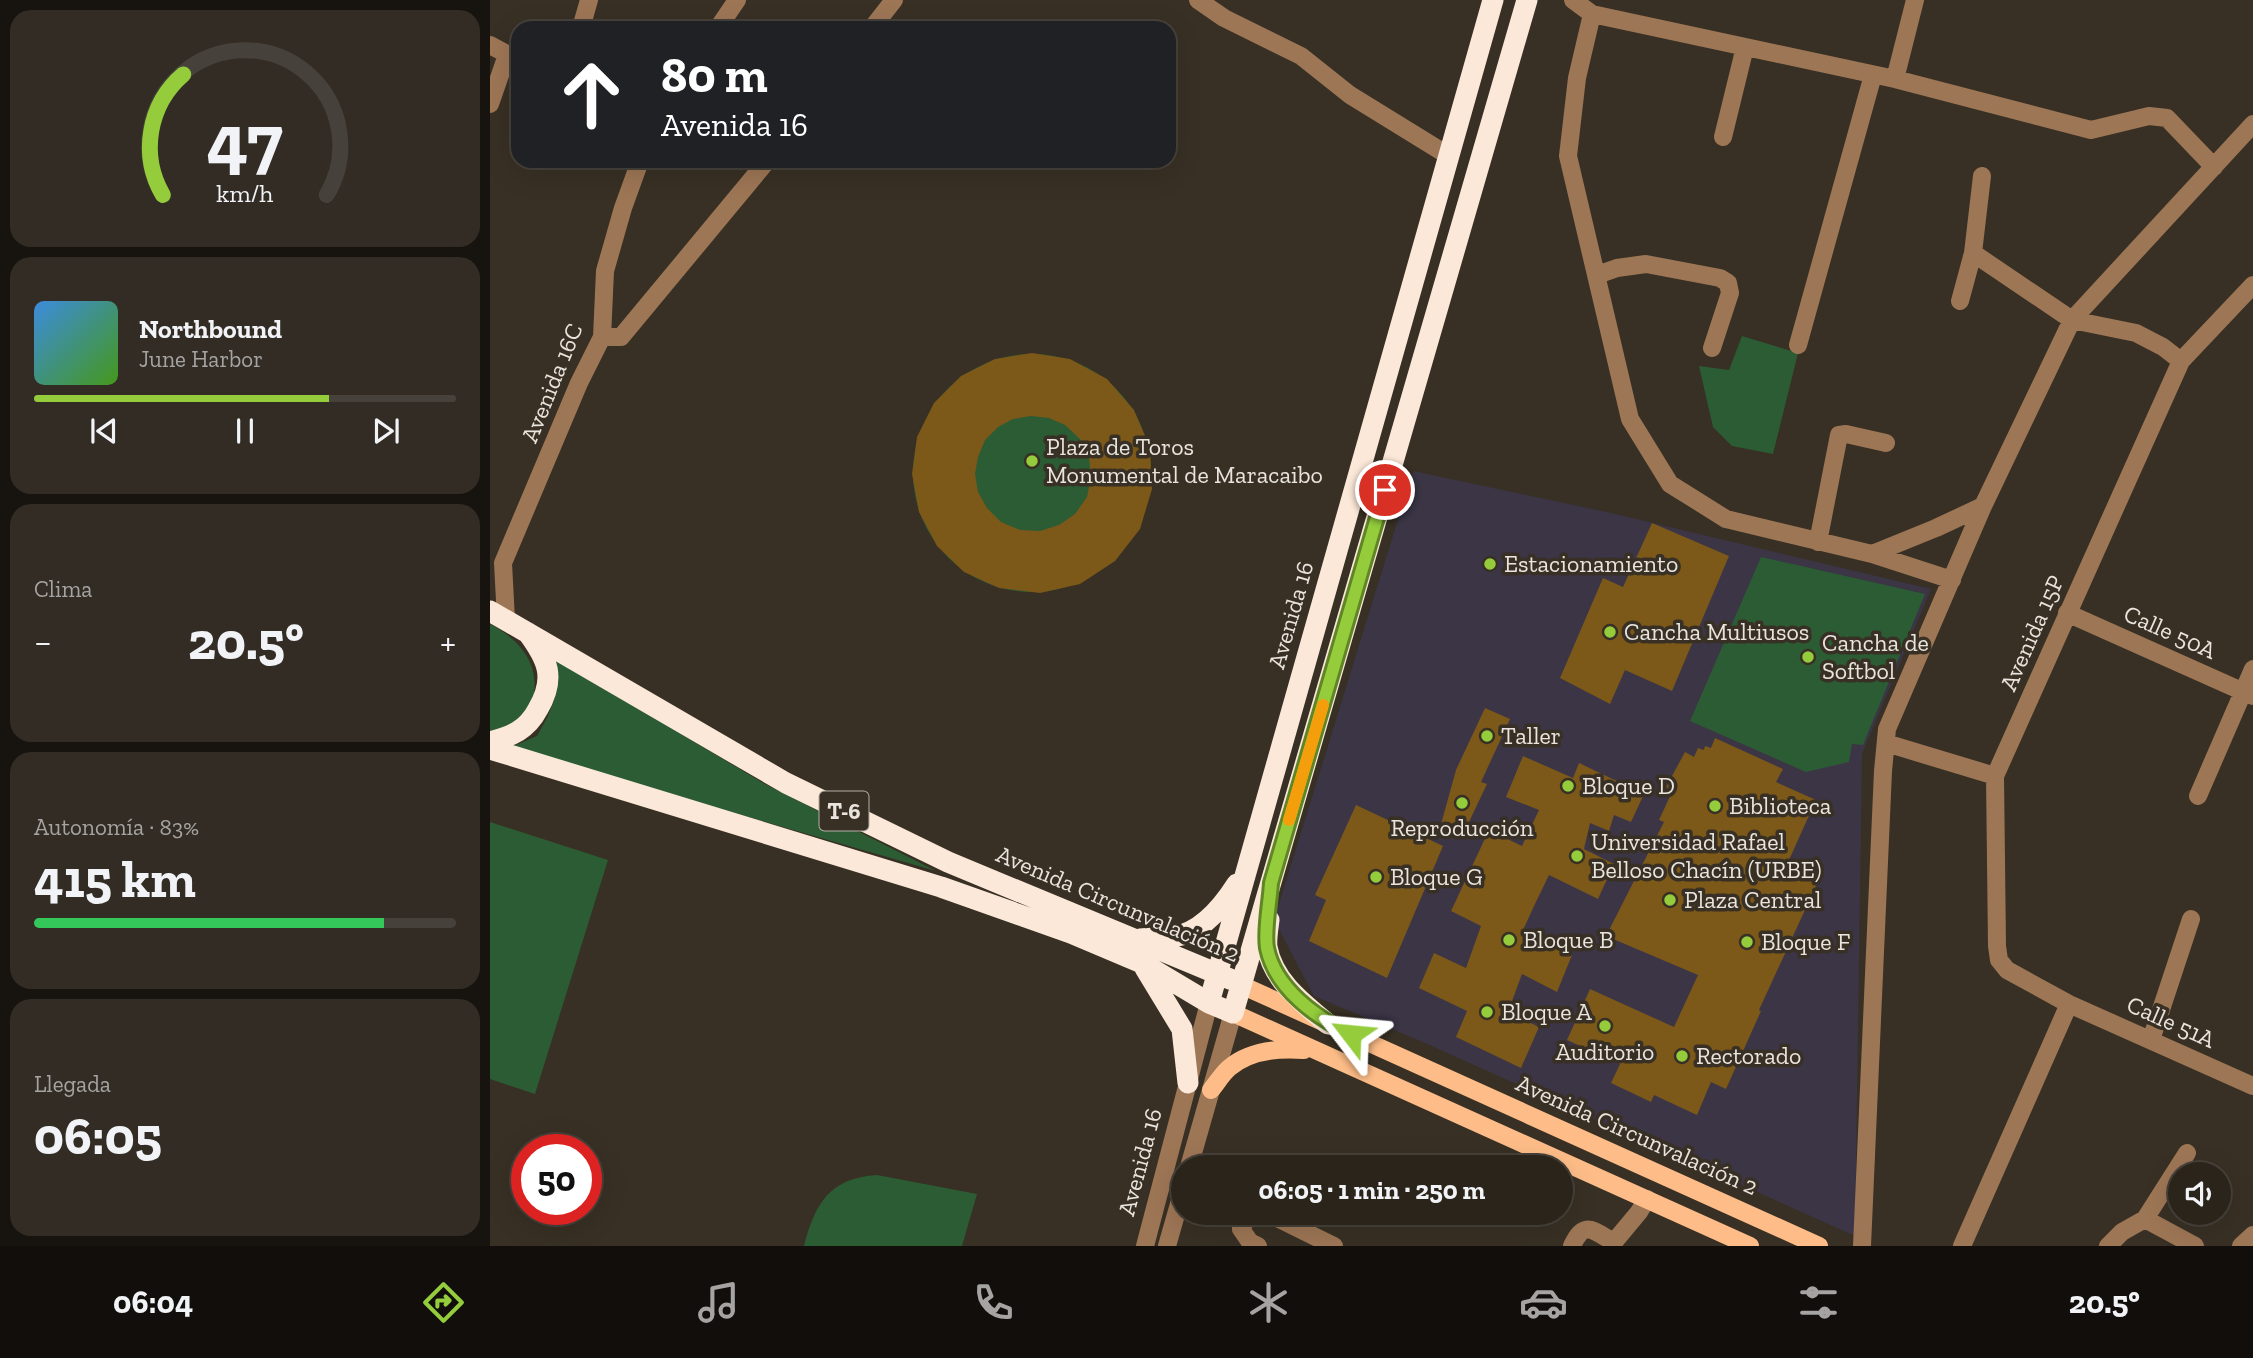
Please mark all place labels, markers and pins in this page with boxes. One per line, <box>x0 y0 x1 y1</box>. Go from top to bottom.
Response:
place label: Plaza de Toros Monumental de Maracaibo <box>1046 432 1323 489</box>
marker: Plaza de Toros Monumental de Maracaibo <box>1024 453 1040 469</box>
pin <box>1355 460 1415 520</box>
place label: Estacionamiento <box>1504 549 1678 578</box>
marker: Estacionamiento <box>1482 556 1498 572</box>
place label: Cancha Multiusos <box>1624 617 1809 646</box>
marker: Cancha Multiusos <box>1602 624 1618 640</box>
place label: Cancha de Softbol <box>1822 628 1929 685</box>
marker: Cancha de Softbol <box>1800 649 1816 665</box>
place label: Taller <box>1501 721 1561 750</box>
marker: Taller <box>1479 728 1495 744</box>
place label: Bloque D <box>1582 771 1675 800</box>
marker: Bloque D <box>1560 778 1576 794</box>
place label: Biblioteca <box>1729 791 1832 820</box>
marker: Reproducción <box>1454 795 1470 811</box>
marker: Biblioteca <box>1707 798 1723 814</box>
place label: Reproducción <box>1391 813 1534 842</box>
place label: Universidad Rafael Belloso Chacín (URBE) <box>1591 827 1822 884</box>
marker: Universidad Rafael Belloso Chacín (URBE) <box>1569 848 1585 864</box>
place label: Bloque G <box>1390 862 1483 891</box>
marker: Bloque G <box>1368 869 1384 885</box>
place label: Plaza Central <box>1684 885 1821 914</box>
marker: Plaza Central <box>1662 892 1678 908</box>
place label: Bloque B <box>1523 925 1614 954</box>
place label: Bloque F <box>1761 927 1850 956</box>
marker: Bloque B <box>1501 932 1517 948</box>
marker: Bloque F <box>1739 934 1755 950</box>
place label: Bloque A <box>1501 997 1592 1026</box>
marker: Bloque A <box>1479 1004 1495 1020</box>
marker: Auditorio <box>1597 1018 1613 1034</box>
place label: Auditorio <box>1556 1037 1654 1066</box>
place label: Rectorado <box>1696 1041 1801 1070</box>
marker: Rectorado <box>1674 1048 1690 1064</box>

